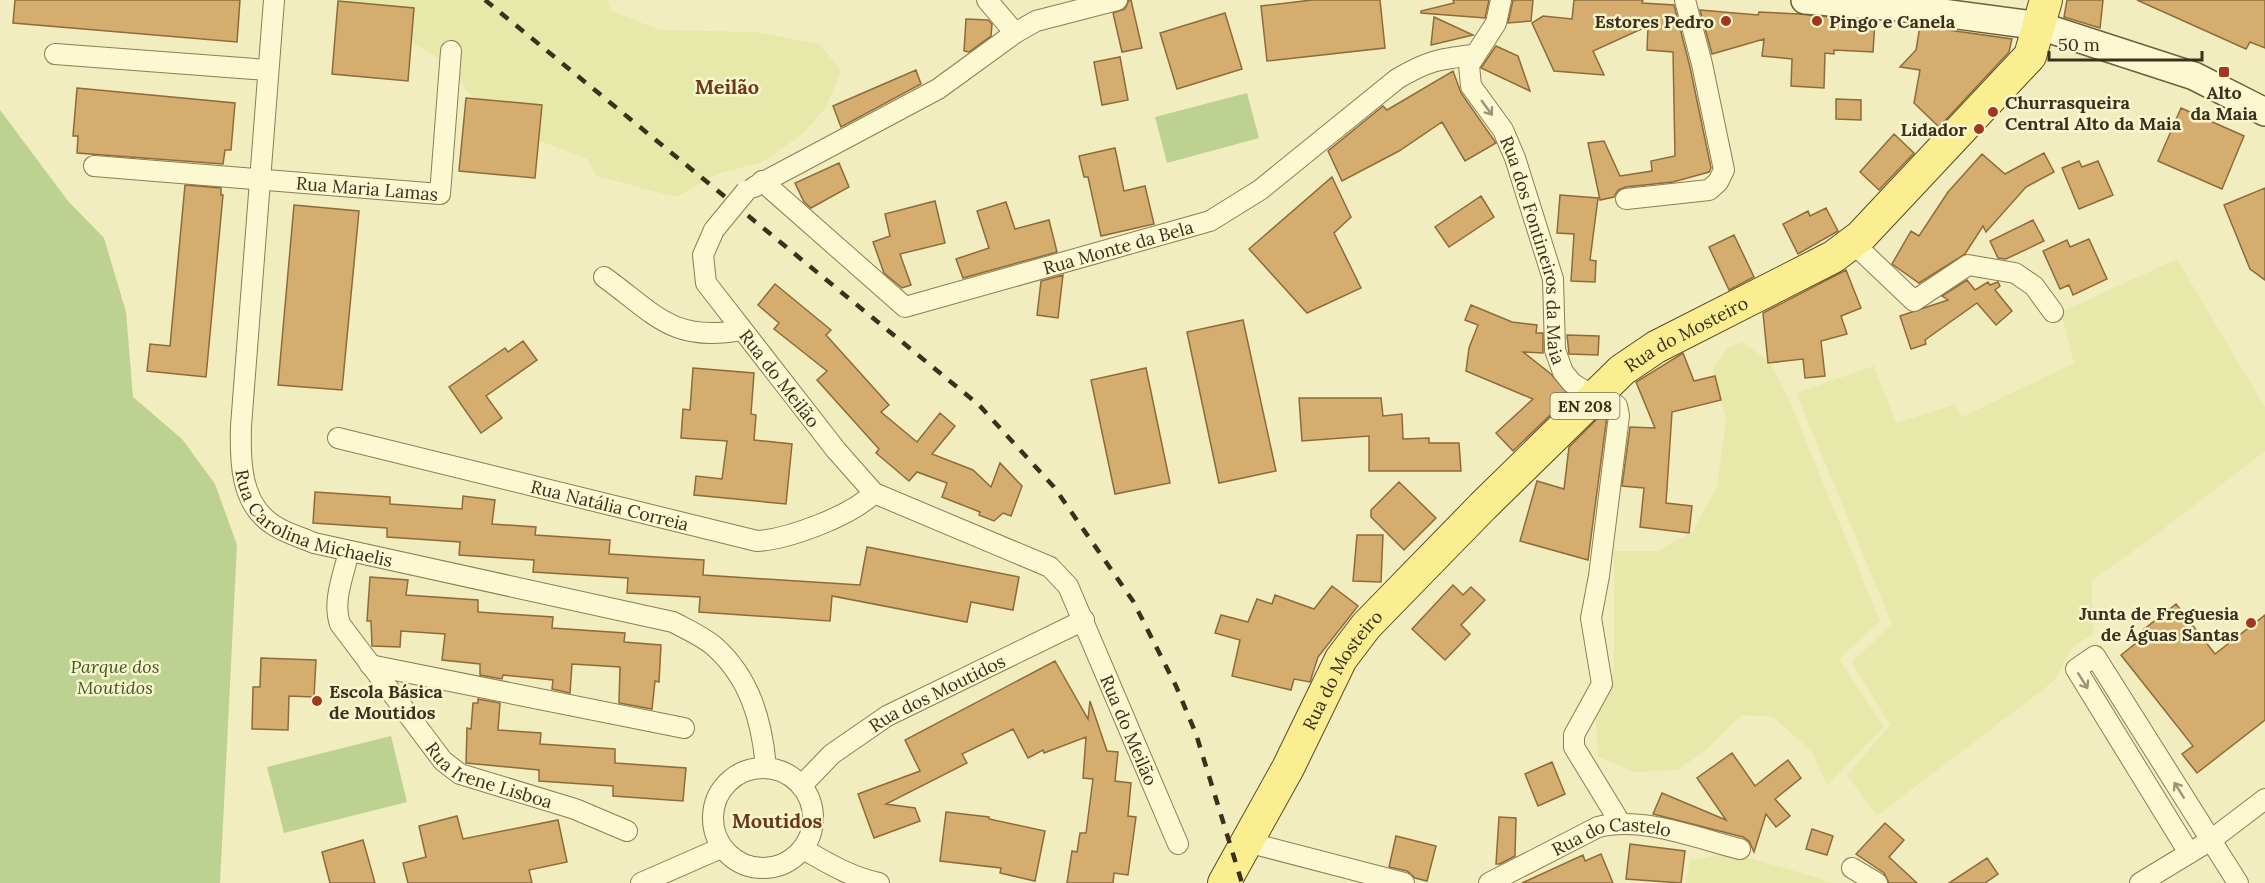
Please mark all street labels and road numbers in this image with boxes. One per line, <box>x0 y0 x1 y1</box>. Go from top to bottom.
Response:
street label: Rua dos Fontineiros da Maia <box>1495 132 1571 367</box>
street label: Rua Maria Lamas <box>295 171 439 205</box>
street label: Rua Monte da Bela <box>1040 215 1196 279</box>
street label: Rua do Mosteiro <box>1620 291 1752 377</box>
street label: Rua do Meilão <box>735 324 825 432</box>
road number: EN 208 <box>1550 393 1620 419</box>
street label: Rua Carolina Michaelis <box>231 467 395 571</box>
street label: Rua Natália Correia <box>529 474 691 535</box>
street label: Rua do Mosteiro <box>1297 605 1387 734</box>
street label: Rua dos Moutidos <box>864 649 1009 737</box>
street label: Rua do Meilão <box>1096 671 1163 789</box>
street label: Rua Irene Lisboa <box>421 737 555 813</box>
street label: Rua do Castelo <box>1548 812 1673 860</box>

